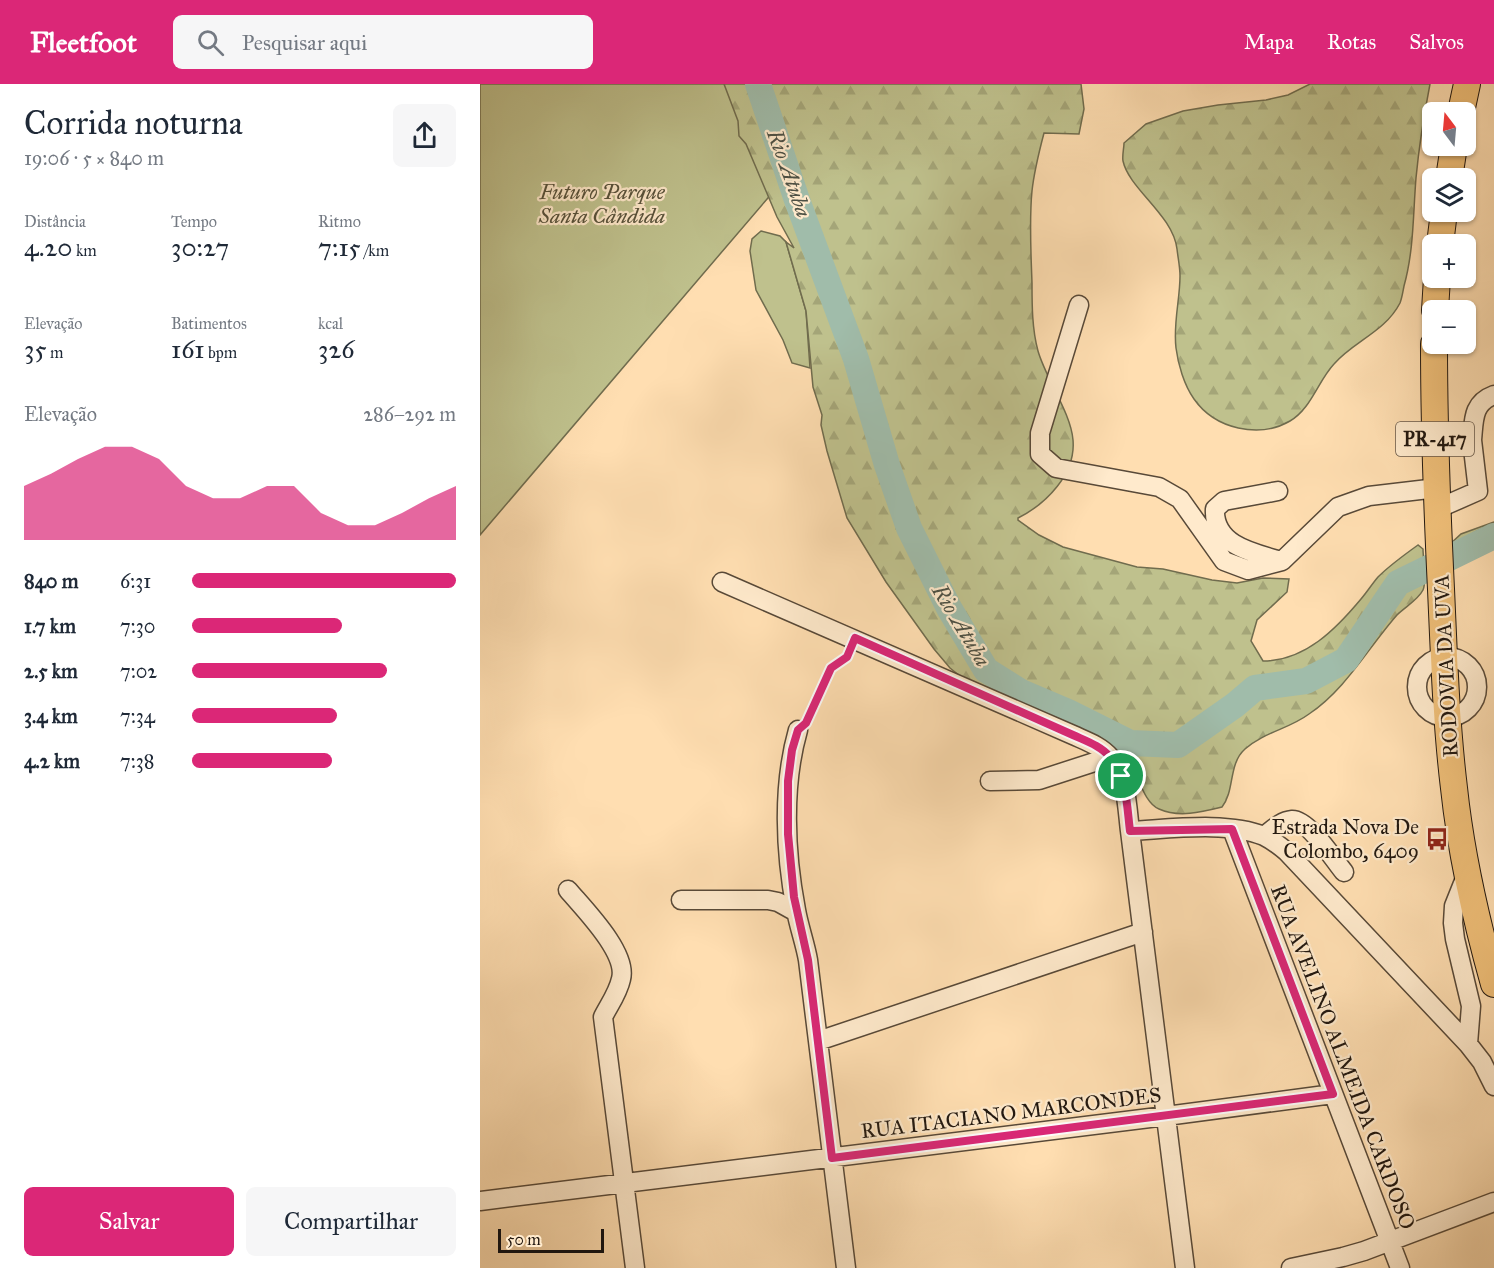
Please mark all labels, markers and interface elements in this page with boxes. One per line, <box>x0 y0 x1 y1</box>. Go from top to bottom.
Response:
search box <box>173 15 593 69</box>
text: Fleetfoot <box>30 25 137 60</box>
icon: search <box>194 26 227 59</box>
text: Pesquisar aqui <box>242 29 367 56</box>
text: Mapa <box>1244 29 1294 55</box>
text: Rotas <box>1327 29 1376 55</box>
text: Salvos <box>1409 29 1464 55</box>
north arrow <box>1422 102 1476 156</box>
map controls <box>1422 102 1476 354</box>
text: Corrida noturna <box>24 103 243 143</box>
button: share <box>393 104 456 167</box>
water label: Rio Atuba <box>761 125 818 221</box>
text: 19:06 · 5 × 840 m <box>24 146 164 170</box>
button: layers <box>1422 168 1476 222</box>
park label: Futuro Parque Santa Cândida <box>538 179 666 229</box>
text: Distância <box>24 212 86 231</box>
text: Tempo <box>171 212 217 231</box>
text: Ritmo <box>318 212 361 231</box>
text: 4.20 <box>24 231 72 263</box>
text: 30:27 <box>171 231 229 263</box>
text: 7:15 <box>318 231 361 263</box>
button: + <box>1422 234 1476 288</box>
text: km <box>72 241 97 260</box>
text: /km <box>361 241 389 260</box>
button: − <box>1422 300 1476 354</box>
text: Elevação <box>24 314 82 333</box>
text: Batimentos <box>171 314 247 333</box>
text: kcal <box>318 314 343 333</box>
text: 35 <box>24 333 46 365</box>
text: 161 <box>171 333 205 365</box>
text: 326 <box>318 333 355 365</box>
text: m <box>46 343 63 362</box>
text: bpm <box>205 343 237 362</box>
text: Elevação <box>24 402 97 426</box>
text: 286–292 m <box>363 402 456 426</box>
road number: PR-417 <box>1396 422 1474 456</box>
text: 840 m <box>24 569 79 593</box>
text: 6:31 <box>120 569 151 593</box>
street label: RODOVIA DA UVA <box>1428 574 1464 758</box>
water label: Rio Atuba <box>926 578 997 671</box>
text: 1.7 km <box>24 614 76 638</box>
text: 7:30 <box>120 614 155 638</box>
text: 2.5 km <box>24 659 78 683</box>
text: 7:02 <box>120 659 157 683</box>
text: 3.4 km <box>24 704 78 728</box>
text: 7:34 <box>120 704 155 728</box>
text: 4.2 km <box>24 749 80 773</box>
text: 7:38 <box>120 749 154 773</box>
pin <box>1095 750 1146 801</box>
icon: arrive <box>1104 759 1137 792</box>
place label: Estrada Nova De Colombo, 6409 <box>1271 814 1419 864</box>
bus stop icon: Estrada Nova De Colombo, 6409 <box>1424 826 1450 852</box>
street label: RUA AVELINO ALMEIDA CARDOSO <box>1265 881 1421 1233</box>
street label: RUA ITACIANO MARCONDES <box>859 1082 1163 1144</box>
button: Salvar <box>24 1187 234 1256</box>
button: Compartilhar <box>246 1187 456 1256</box>
scale bar <box>498 1226 604 1254</box>
text: 50 m <box>507 1230 541 1249</box>

